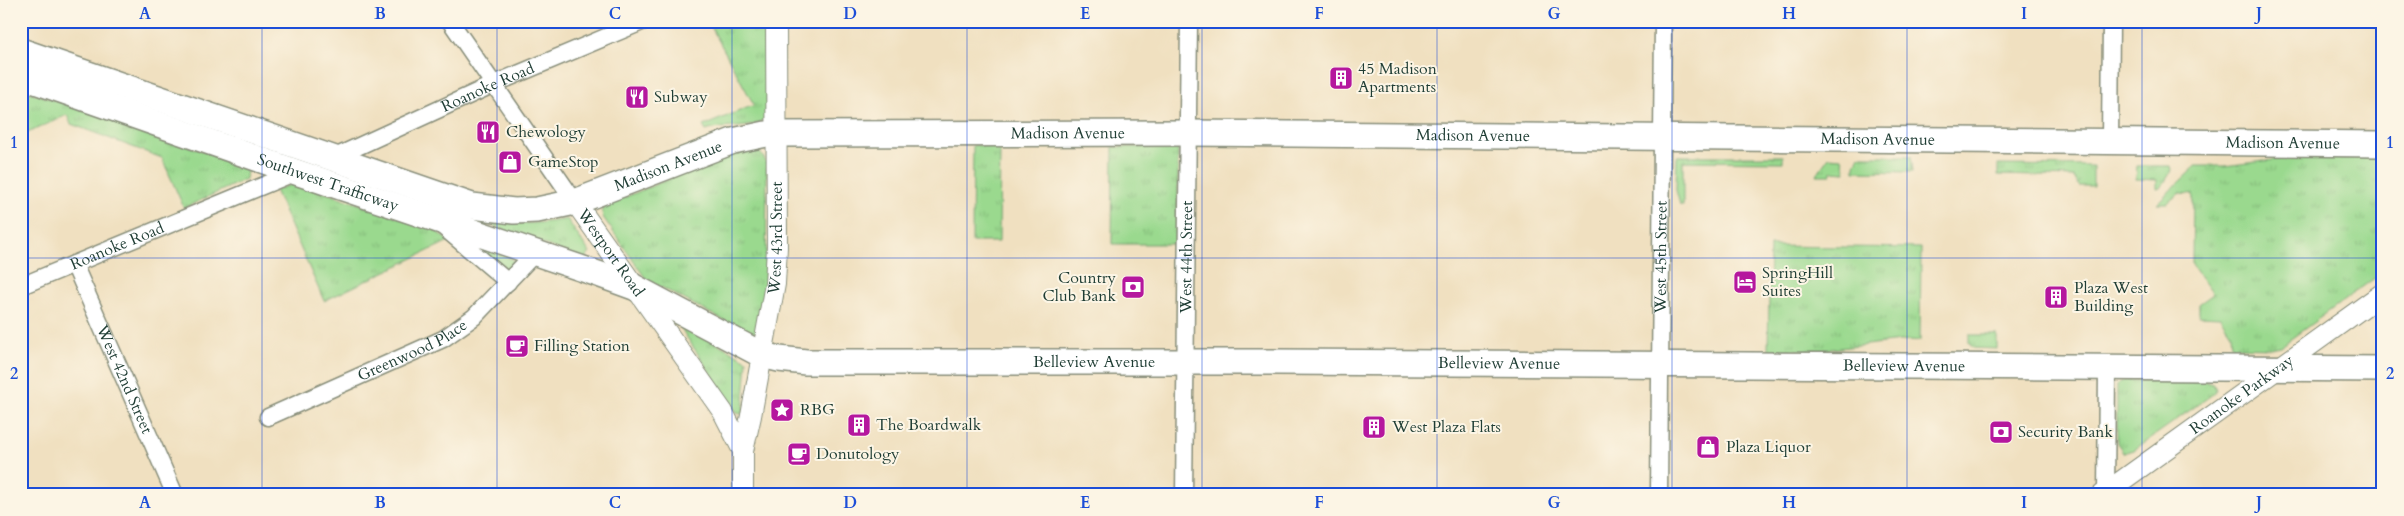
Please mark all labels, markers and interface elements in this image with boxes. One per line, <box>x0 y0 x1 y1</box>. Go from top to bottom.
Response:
text: A <box>139 3 151 25</box>
text: B <box>374 3 386 25</box>
text: C <box>609 3 621 25</box>
text: D <box>843 3 857 25</box>
text: E <box>1080 3 1090 25</box>
text: F <box>1314 3 1324 25</box>
text: G <box>1547 3 1561 25</box>
text: H <box>1782 3 1796 25</box>
text: I <box>2021 3 2027 25</box>
text: J <box>2254 3 2262 25</box>
street label: Roanoke Road <box>438 57 538 118</box>
place label: 45 Madison Apartments <box>1358 58 1437 98</box>
building icon: 45 Madison Apartments <box>1328 65 1354 91</box>
restaurant icon: Subway <box>624 84 650 110</box>
place label: Subway <box>654 86 708 108</box>
restaurant icon: Chewology <box>475 119 501 145</box>
place label: Chewology <box>506 121 586 143</box>
street label: Madison Avenue <box>1011 122 1125 144</box>
street label: Madison Avenue <box>1416 124 1530 147</box>
street label: Madison Avenue <box>1821 128 1935 151</box>
text: 1 <box>10 132 18 154</box>
street label: Madison Avenue <box>2226 132 2340 155</box>
text: 1 <box>2386 132 2394 154</box>
street label: Madison Avenue <box>611 135 726 197</box>
street label: Southwest Trafficway <box>254 148 402 217</box>
shop icon: GameStop <box>497 149 523 175</box>
place label: GameStop <box>528 151 599 173</box>
street label: West 43rd Street <box>762 181 788 297</box>
street label: West 44th Street <box>1175 201 1198 314</box>
street label: West 45th Street <box>1650 201 1672 314</box>
street label: Westport Road <box>572 203 650 301</box>
street label: Roanoke Road <box>67 217 168 275</box>
place label: SpringHill Suites <box>1762 262 1833 302</box>
place label: Country Club Bank <box>1043 267 1117 307</box>
hotel icon: SpringHill Suites <box>1732 269 1758 295</box>
bank icon: Country Club Bank <box>1120 274 1146 300</box>
place label: Plaza West Building <box>2074 277 2148 317</box>
building icon: Plaza West Building <box>2043 284 2069 310</box>
street label: Greenwood Place <box>354 314 472 387</box>
street label: West 42nd Street <box>91 321 158 437</box>
cafe icon: Filling Station <box>504 333 530 359</box>
place label: Filling Station <box>534 335 630 357</box>
street label: Roanoke Parkway <box>2185 349 2299 440</box>
street label: Belleview Avenue <box>1033 351 1155 373</box>
street label: Belleview Avenue <box>1438 352 1560 375</box>
street label: Belleview Avenue <box>1843 355 1965 377</box>
text: 2 <box>10 363 18 385</box>
text: 2 <box>2386 363 2394 385</box>
place icon: RBG <box>769 397 795 423</box>
place label: RBG <box>800 399 835 421</box>
building icon: The Boardwalk <box>846 412 872 438</box>
place label: The Boardwalk <box>876 414 982 436</box>
building icon: West Plaza Flats <box>1361 414 1387 440</box>
place label: West Plaza Flats <box>1391 416 1501 438</box>
bank icon: Security Bank <box>1988 419 2014 445</box>
place label: Security Bank <box>2018 421 2113 443</box>
shop icon: Plaza Liquor <box>1695 434 1721 460</box>
place label: Plaza Liquor <box>1726 436 1811 458</box>
cafe icon: Donutology <box>786 441 812 467</box>
place label: Donutology <box>816 443 900 465</box>
text: A <box>139 492 151 514</box>
text: B <box>374 492 386 514</box>
text: C <box>609 492 621 514</box>
text: D <box>843 492 857 514</box>
text: E <box>1080 492 1090 514</box>
text: F <box>1314 492 1324 514</box>
text: G <box>1547 492 1561 514</box>
text: H <box>1782 492 1796 514</box>
text: I <box>2021 492 2027 514</box>
text: J <box>2254 492 2262 514</box>

